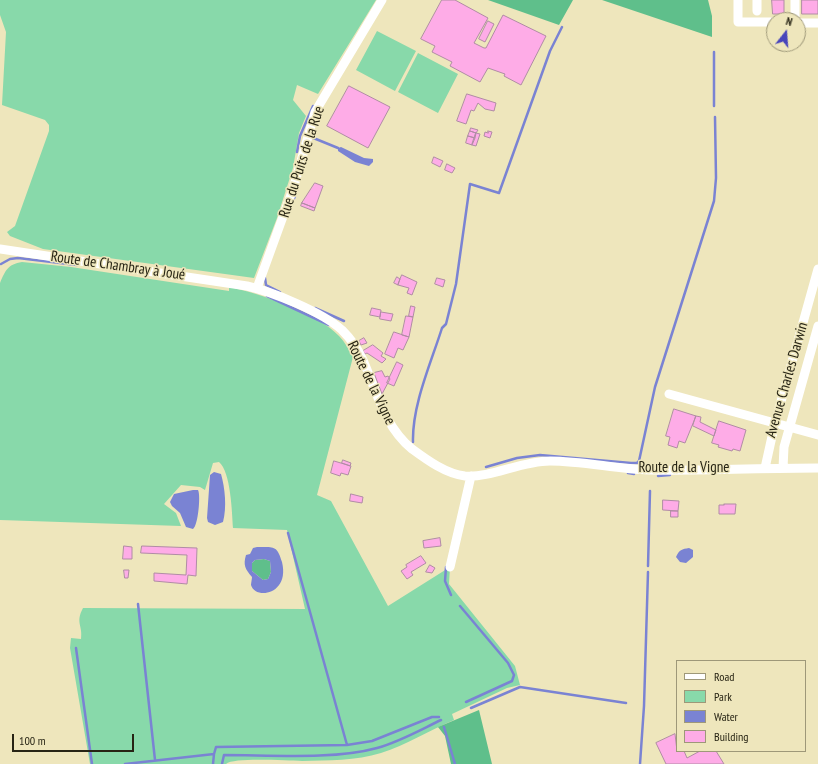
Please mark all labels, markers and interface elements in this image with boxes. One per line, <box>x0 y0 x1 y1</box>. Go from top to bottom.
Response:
north arrow <box>766 12 806 52</box>
text: N <box>784 14 794 29</box>
street label: Rue du Puits de la Rue <box>275 104 329 220</box>
street label: Route de Chambray à Joué <box>50 248 186 284</box>
street label: Avenue Charles Darwin <box>762 320 812 440</box>
street label: Route de la Vigne <box>343 338 399 428</box>
street label: Route de la Vigne <box>639 459 729 477</box>
legend <box>676 660 806 752</box>
text: Road <box>714 669 734 684</box>
text: Park <box>714 689 732 704</box>
text: Water <box>714 709 738 724</box>
scale bar <box>14 726 136 752</box>
text: Building <box>714 729 749 744</box>
text: 100 m <box>19 733 46 748</box>

